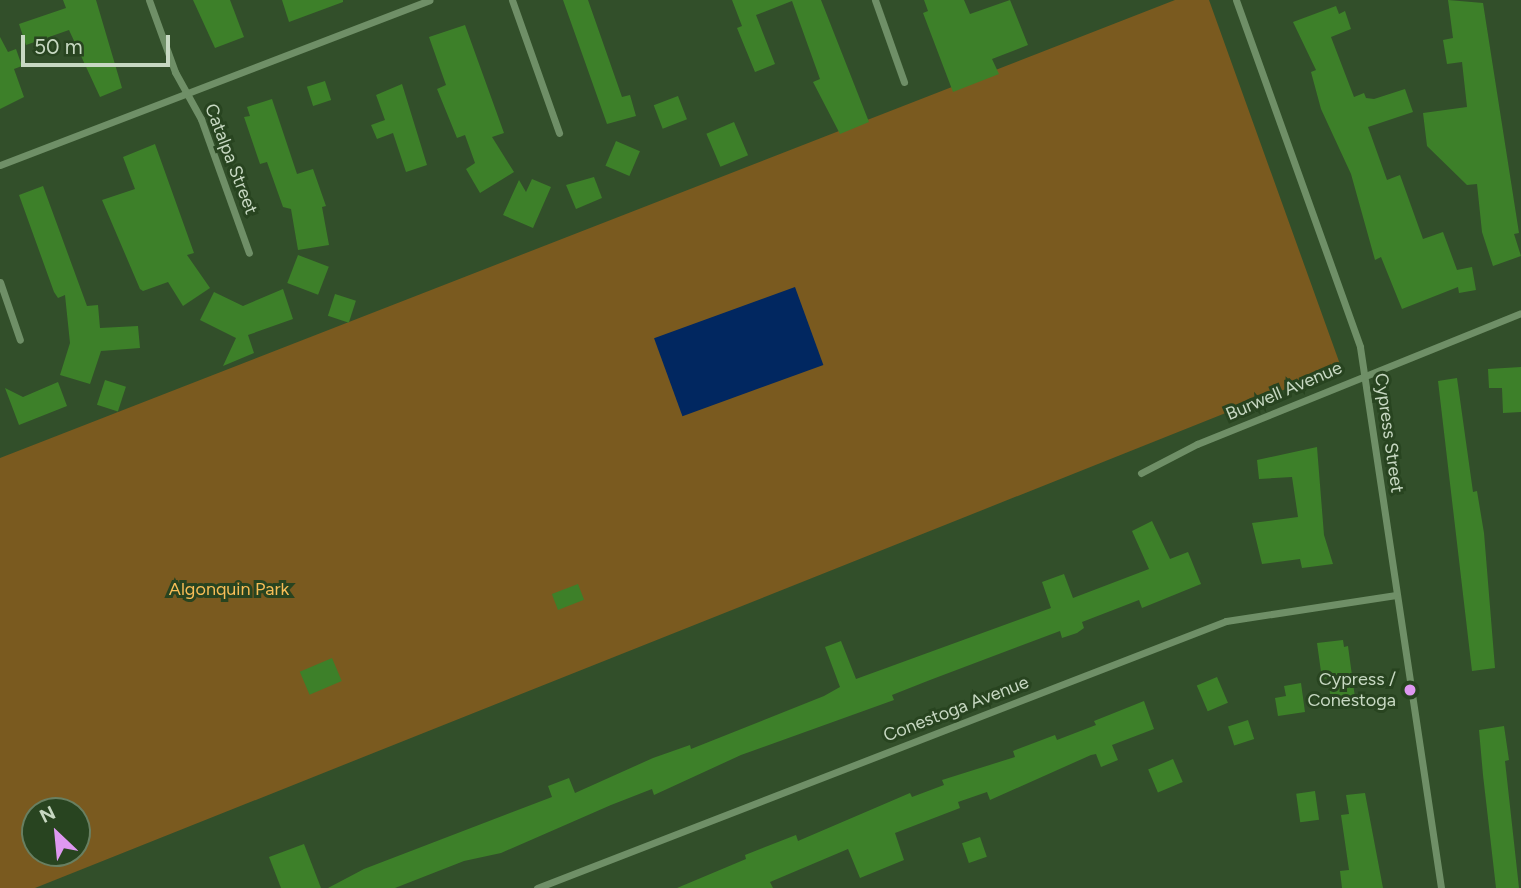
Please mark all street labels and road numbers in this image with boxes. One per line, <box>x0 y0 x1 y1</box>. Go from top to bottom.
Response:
street label: Catalpa Street <box>200 101 262 217</box>
street label: Burwell Avenue <box>1223 357 1345 425</box>
street label: Cypress Street <box>1370 372 1408 494</box>
street label: Conestoga Avenue <box>880 671 1032 747</box>

